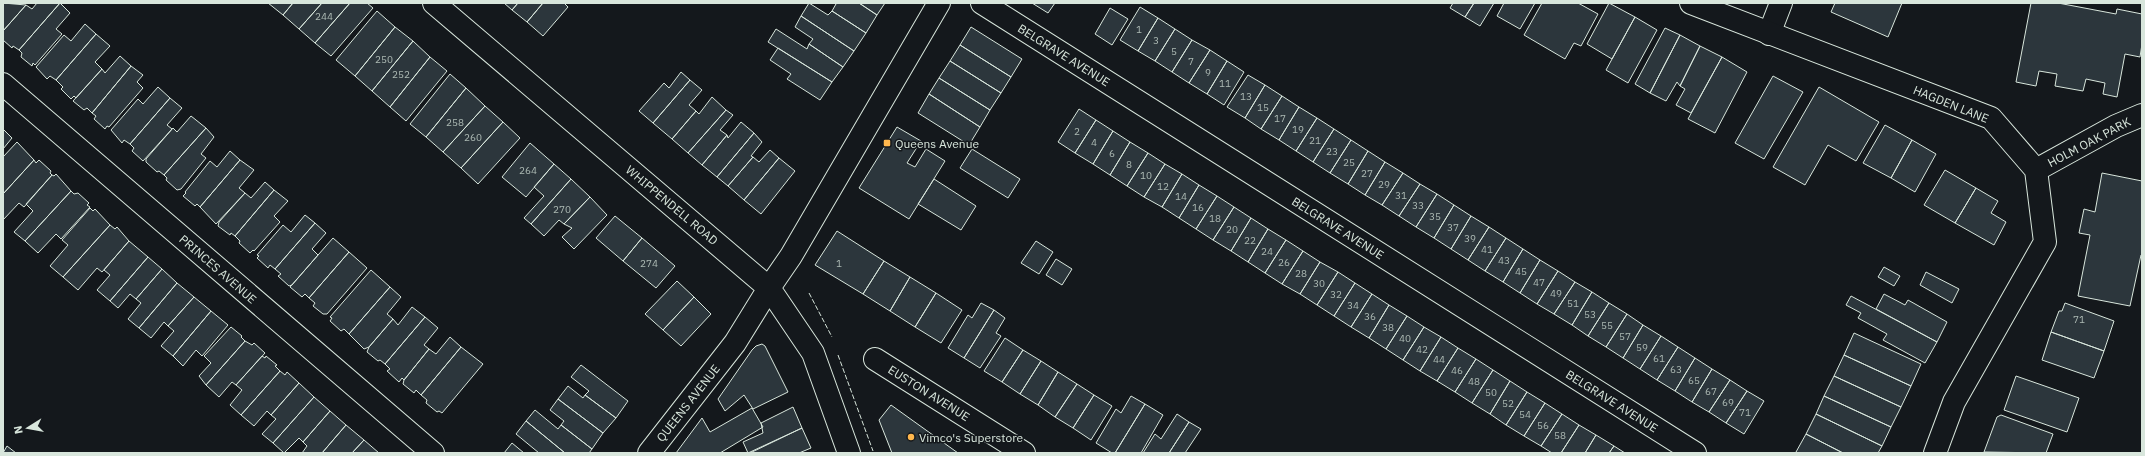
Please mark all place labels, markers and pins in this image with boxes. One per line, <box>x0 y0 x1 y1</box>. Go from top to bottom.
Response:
place label: Queens Avenue <box>895 136 979 151</box>
marker: Queens Avenue <box>882 138 892 148</box>
place label: Vimco's Superstore <box>919 430 1024 445</box>
marker: Vimco's Superstore <box>906 432 916 442</box>

